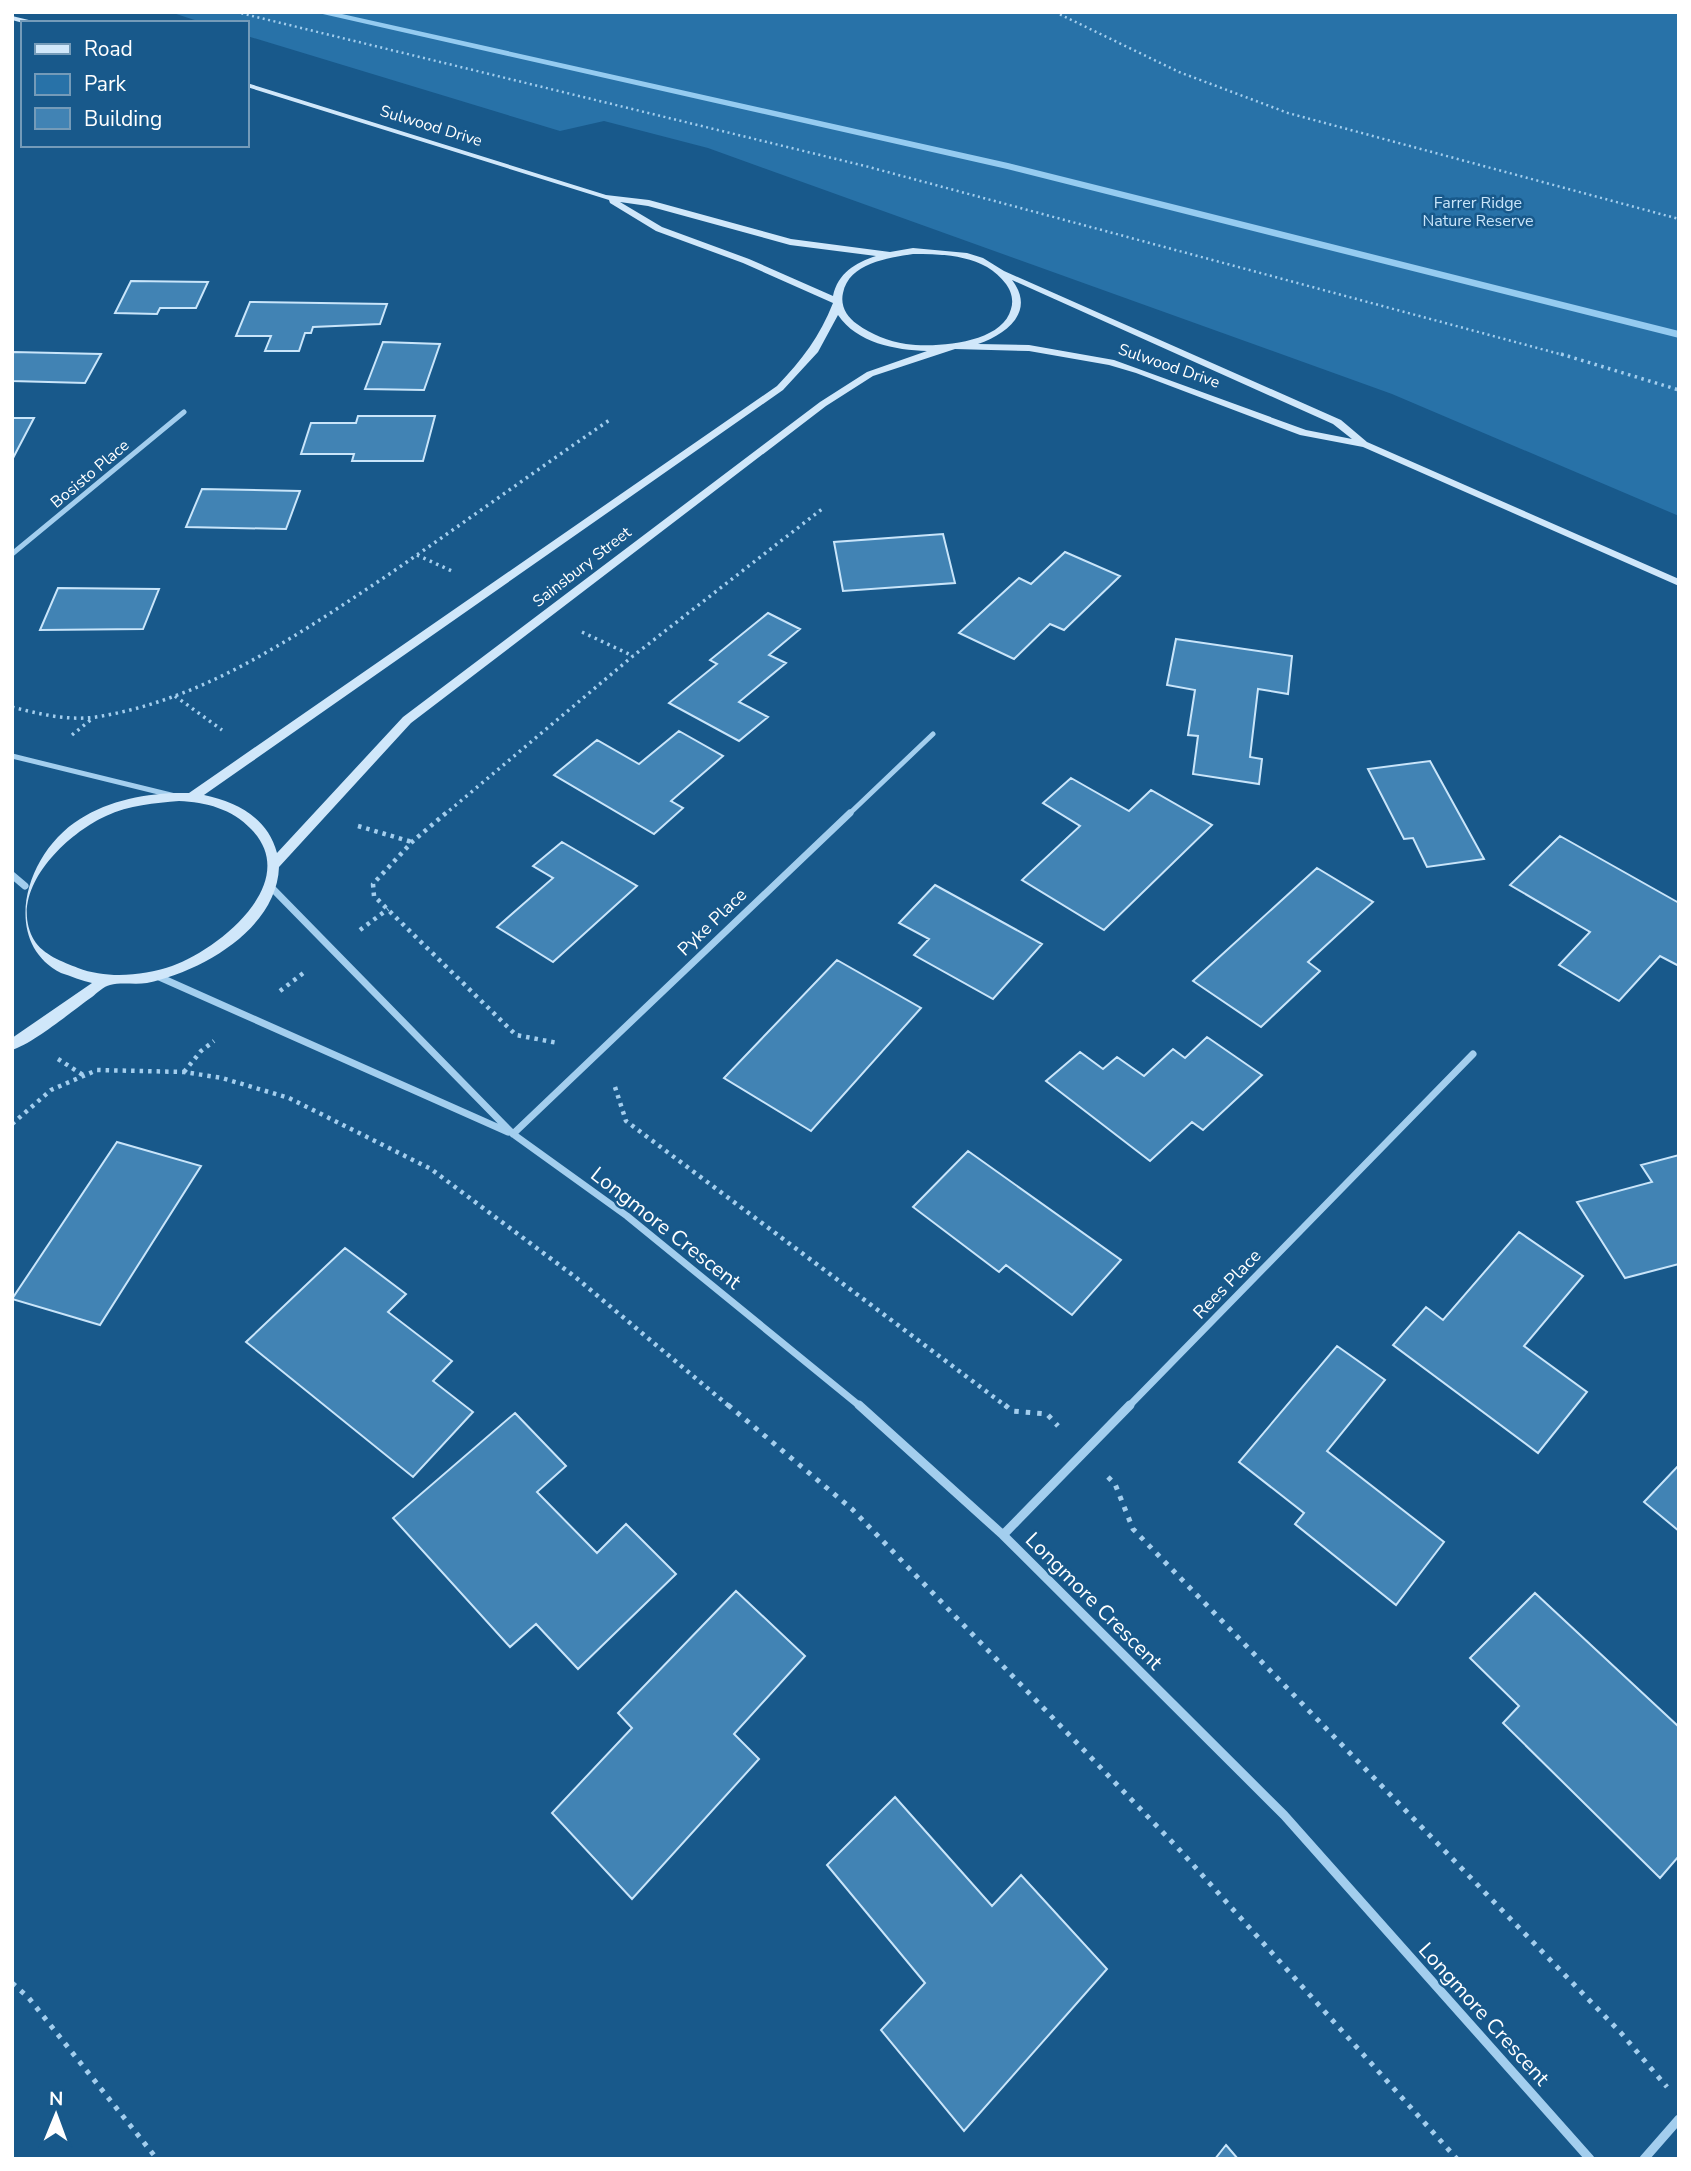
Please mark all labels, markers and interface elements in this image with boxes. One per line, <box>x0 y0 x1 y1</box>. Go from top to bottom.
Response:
legend <box>21 21 248 147</box>
text: Road <box>84 35 133 63</box>
text: Park <box>84 70 126 98</box>
street label: Sulwood Drive <box>377 100 485 152</box>
text: Building <box>84 105 162 133</box>
park label: Farrer Ridge Nature Reserve <box>1422 192 1534 232</box>
street label: Sulwood Drive <box>1115 338 1223 394</box>
street label: Bosisto Place <box>46 435 134 513</box>
street label: Sainsbury Street <box>528 521 636 612</box>
street label: Pyke Place <box>672 883 752 961</box>
street label: Longmore Crescent <box>585 1160 747 1296</box>
street label: Rees Place <box>1188 1244 1266 1324</box>
street label: Longmore Crescent <box>1019 1526 1169 1676</box>
street label: Longmore Crescent <box>1412 1936 1556 2092</box>
north arrow <box>21 2080 91 2150</box>
text: N <box>49 2086 64 2112</box>

